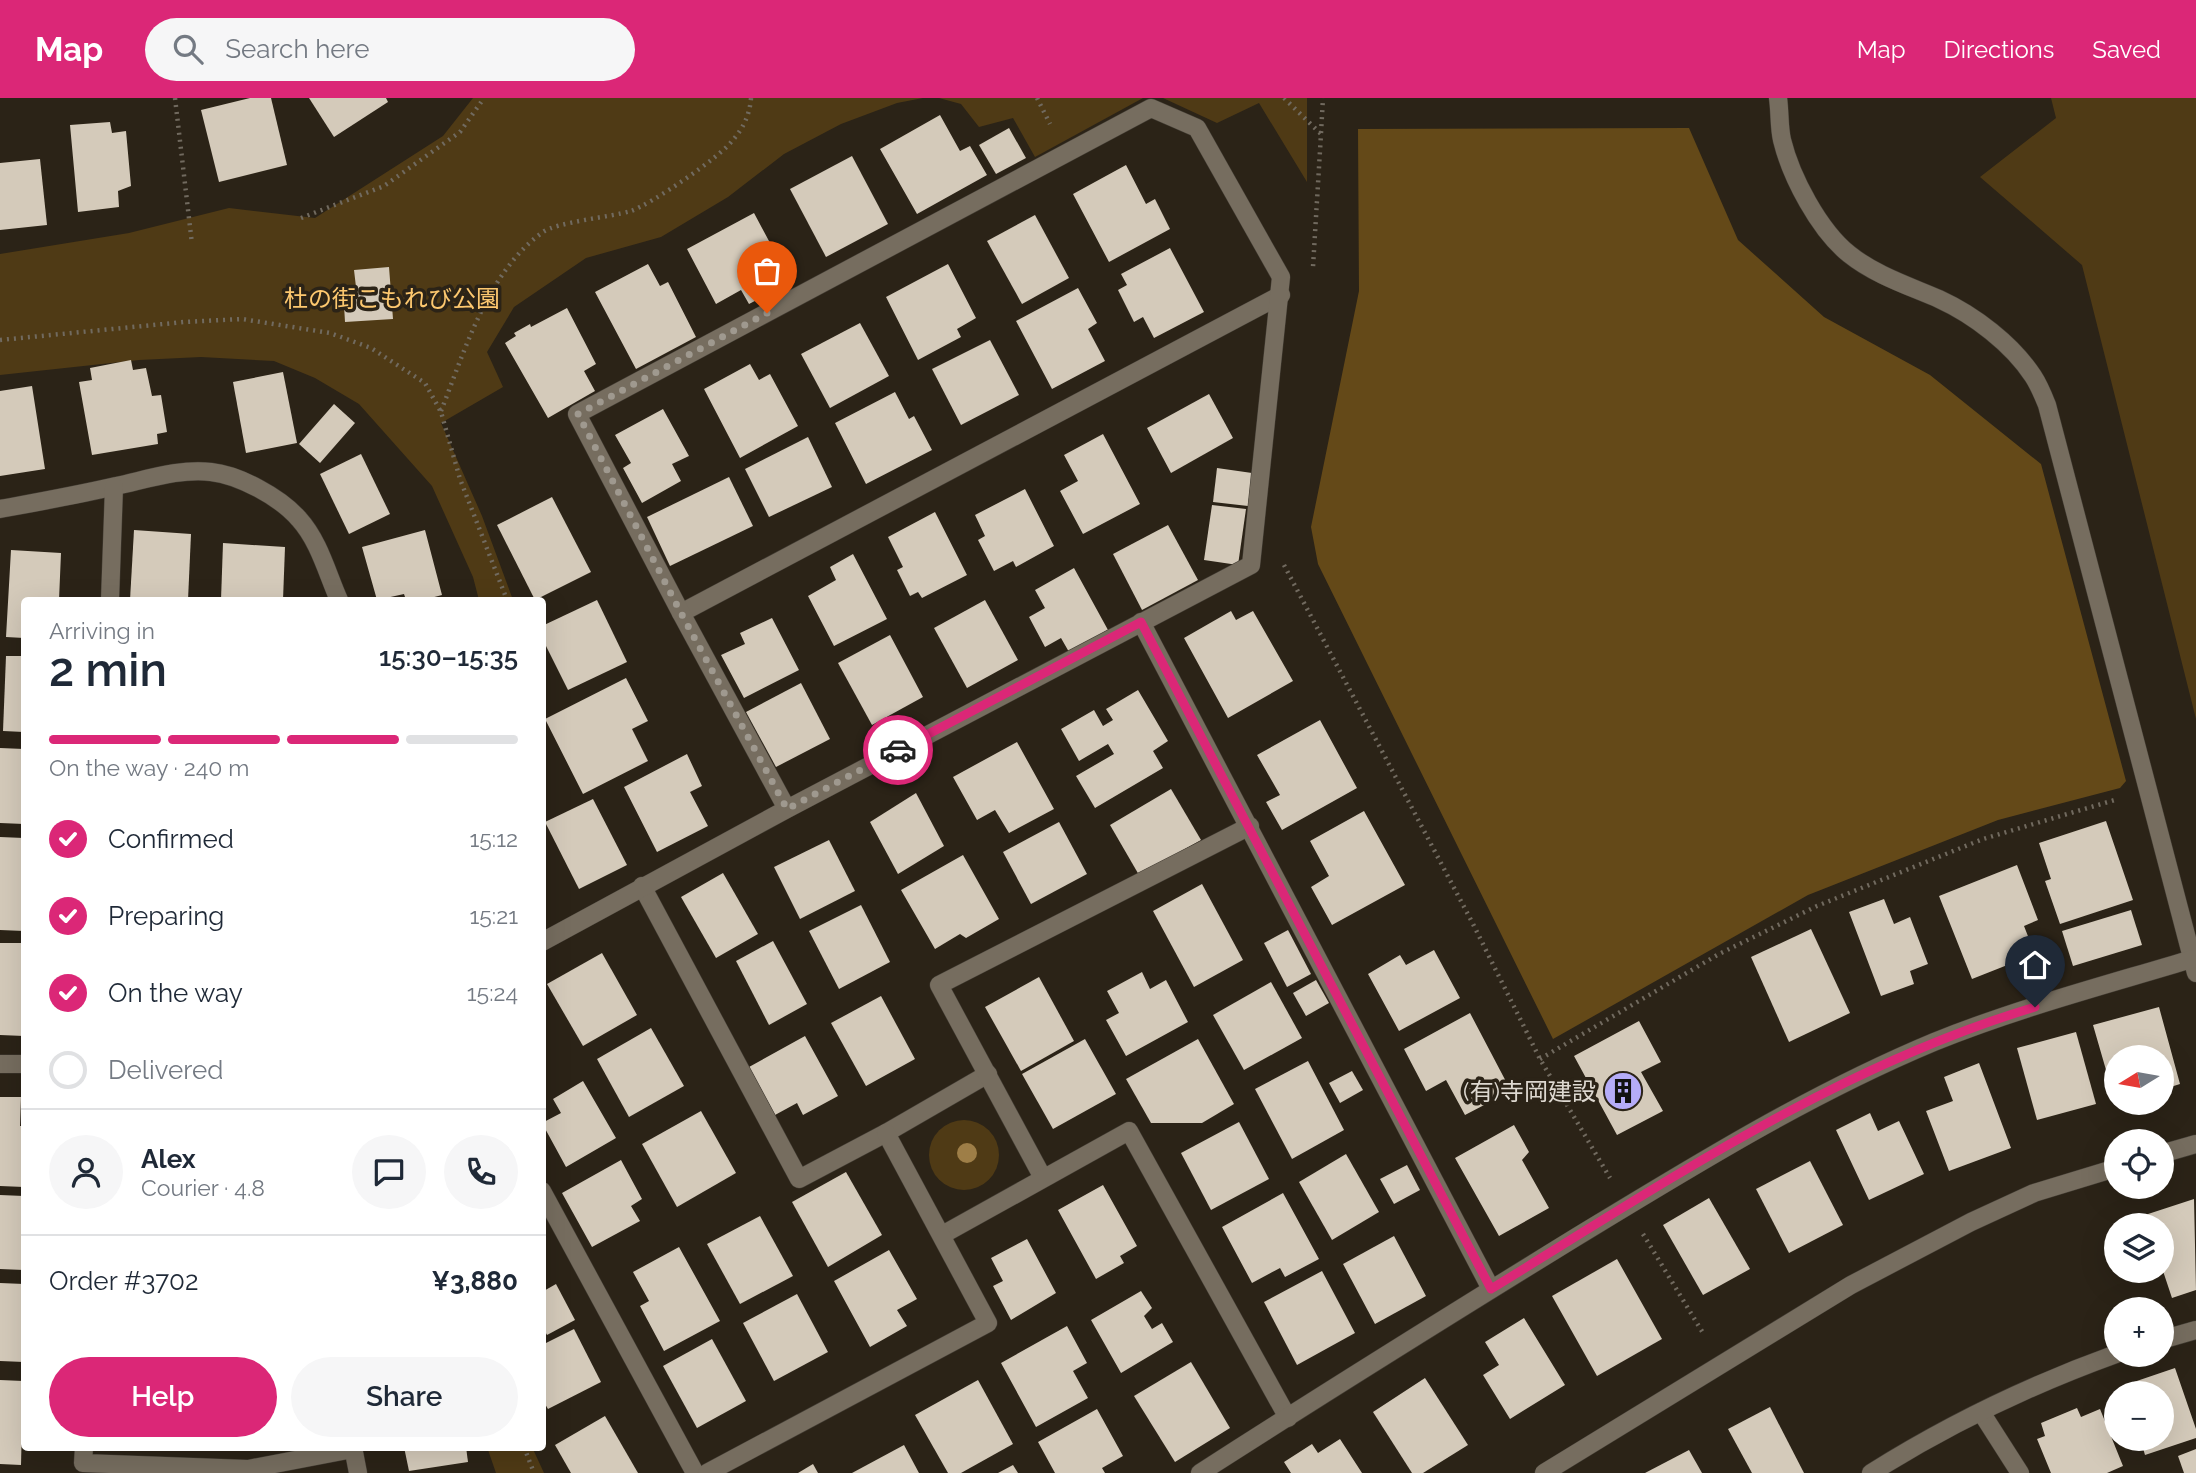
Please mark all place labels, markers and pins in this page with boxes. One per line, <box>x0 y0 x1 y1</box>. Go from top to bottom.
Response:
pin <box>737 241 797 313</box>
pin <box>2005 935 2065 1007</box>
building icon: (有)寺岡建設 <box>1602 1070 1644 1112</box>
place label: (有)寺岡建設 <box>1463 1077 1596 1106</box>

